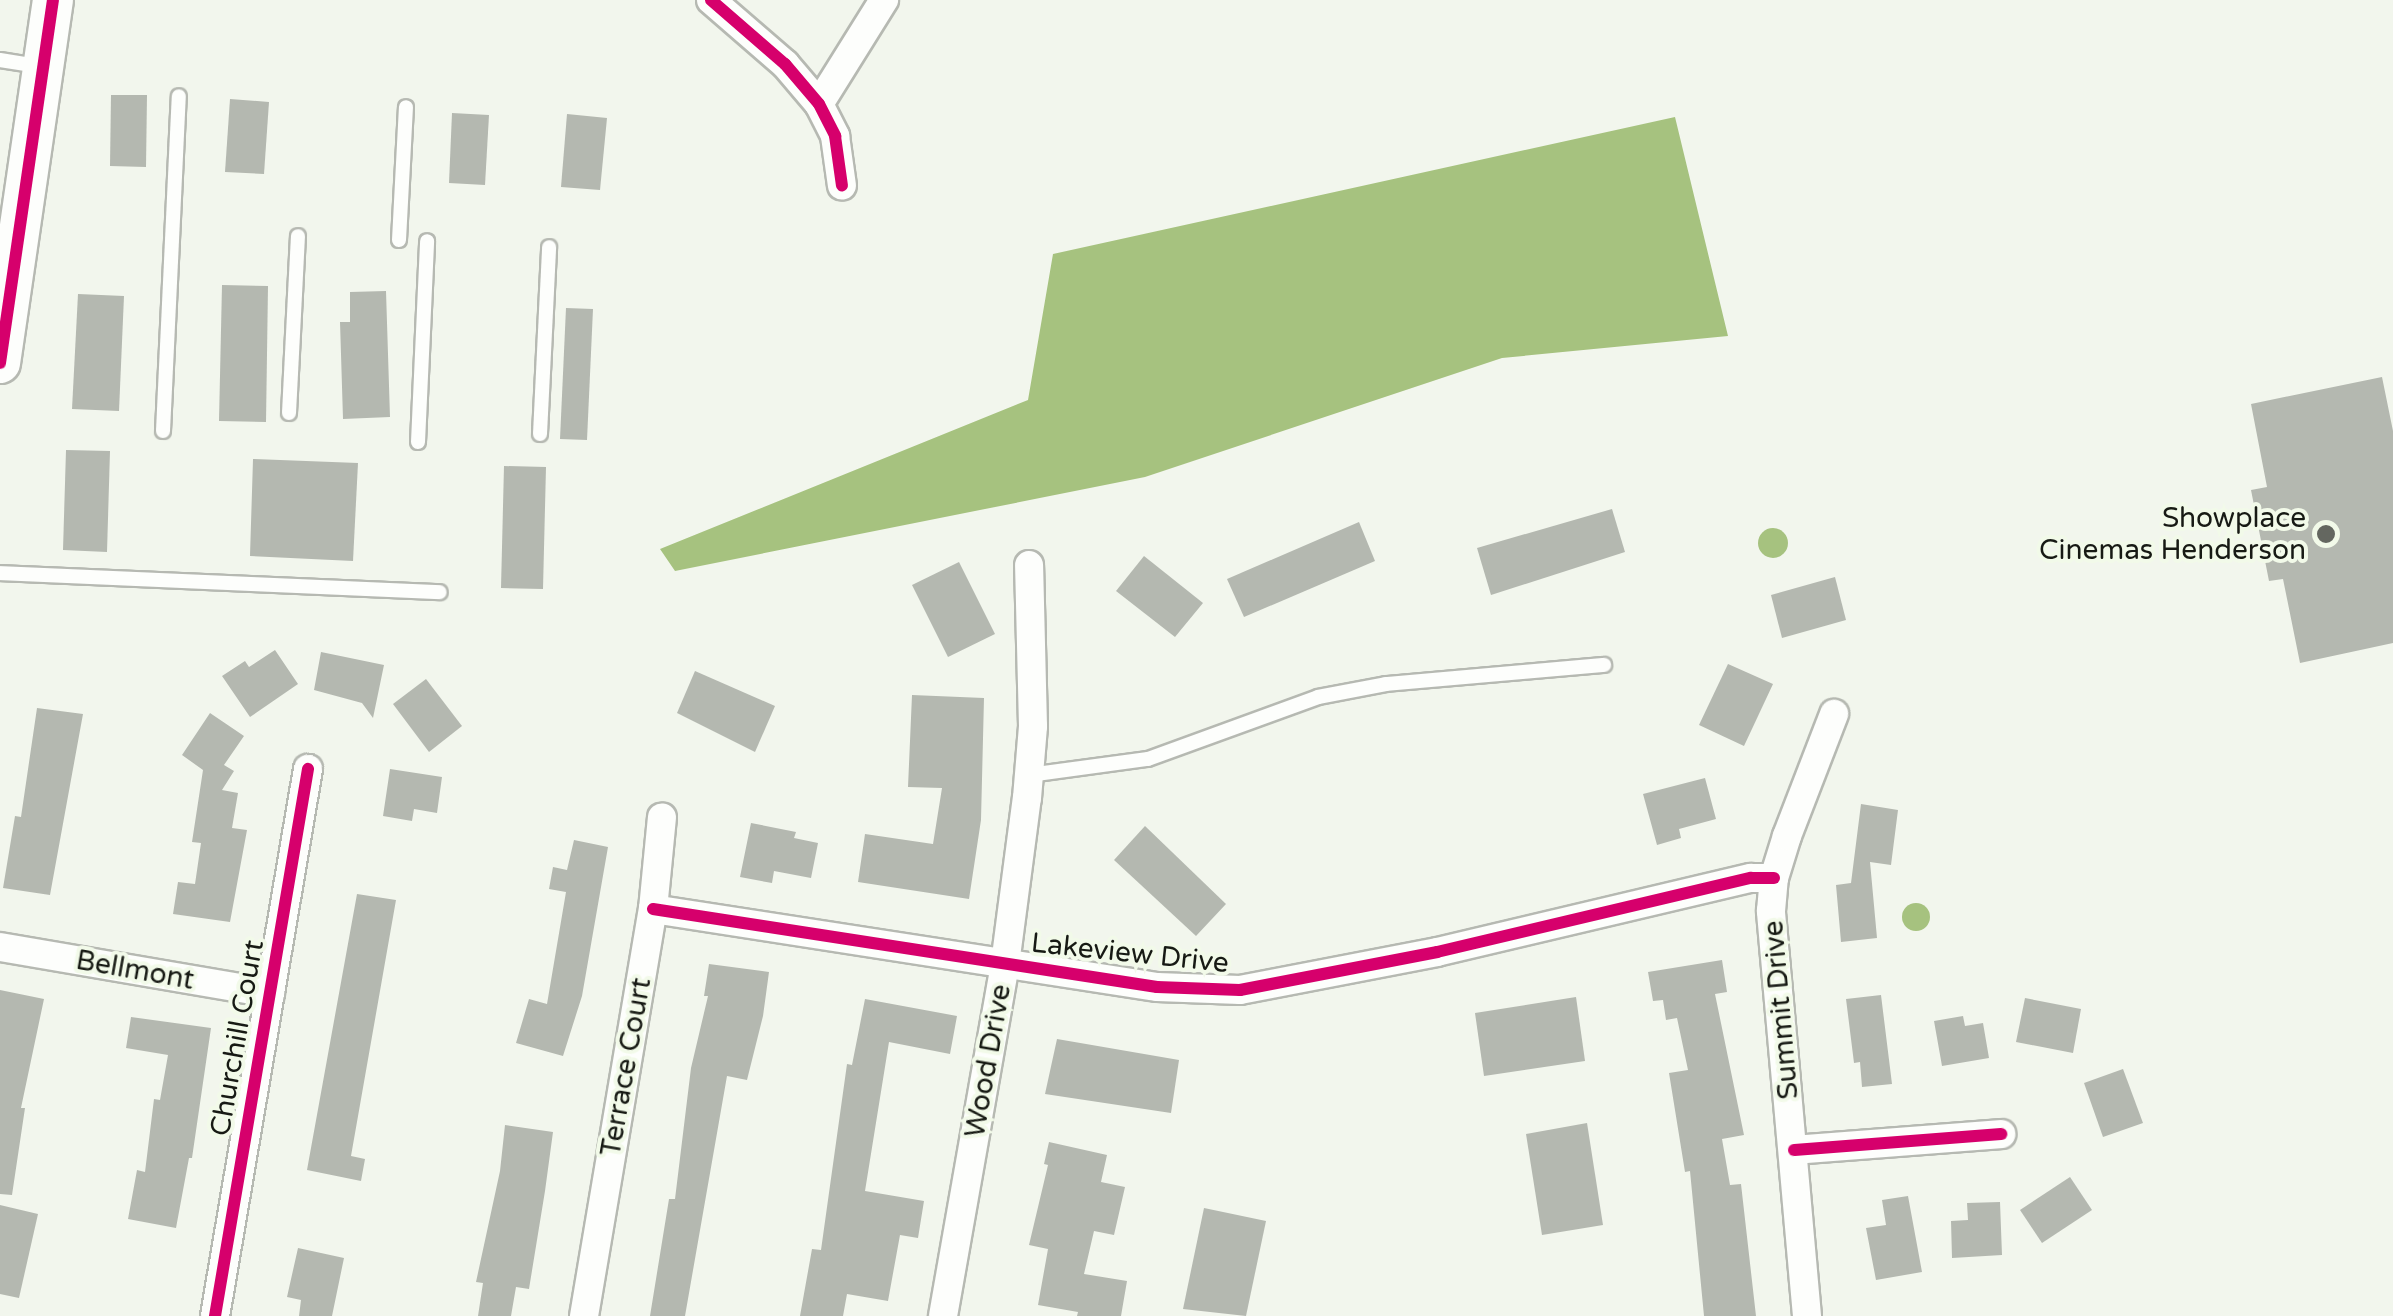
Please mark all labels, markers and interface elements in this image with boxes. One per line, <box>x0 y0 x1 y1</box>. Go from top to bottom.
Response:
place label: Showplace Cinemas Henderson <box>2039 501 2306 567</box>
marker: Showplace Cinemas Henderson <box>2315 523 2337 545</box>
street label: Summit Drive <box>1756 919 1806 1101</box>
street label: Lakeview Drive <box>1030 926 1230 980</box>
street label: Churchill Court <box>203 937 271 1139</box>
street label: Bellmont <box>73 943 197 997</box>
street label: Terrace Court <box>594 975 658 1159</box>
street label: Wood Drive <box>958 982 1018 1140</box>

